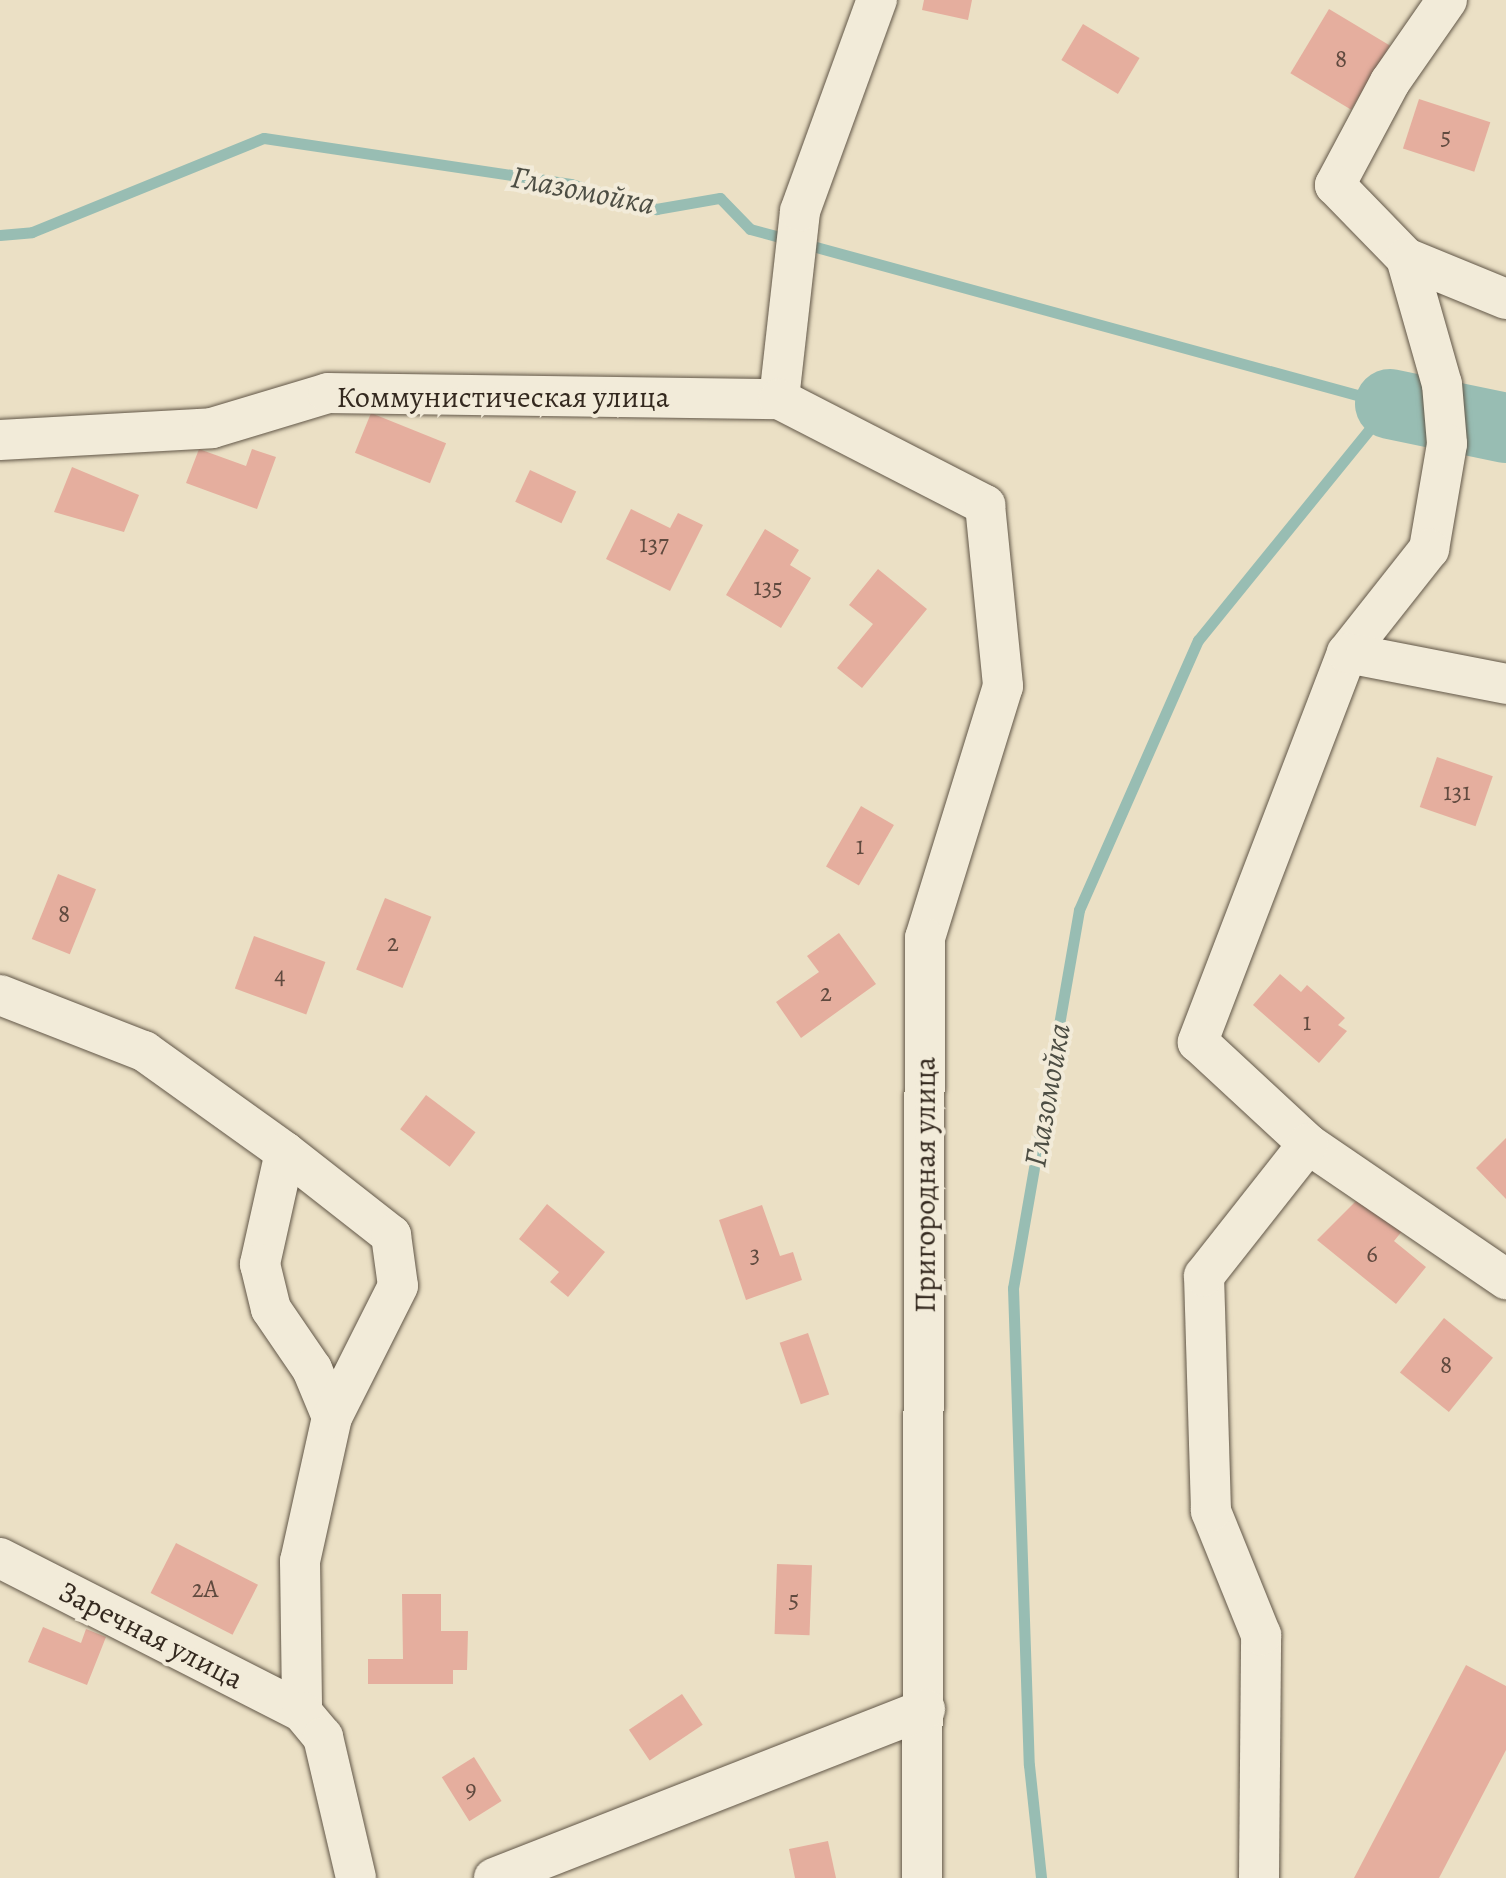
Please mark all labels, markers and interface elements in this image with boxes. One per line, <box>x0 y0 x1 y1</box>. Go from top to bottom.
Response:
house number: 8 <box>1335 44 1347 74</box>
house number: 5 <box>1441 121 1451 151</box>
water label: Глазомойка <box>508 157 658 223</box>
street label: Коммунистическая улица <box>337 379 669 415</box>
house number: 137 <box>639 529 669 559</box>
house number: 135 <box>753 572 783 602</box>
house number: 131 <box>1443 777 1471 807</box>
house number: 1 <box>856 831 864 861</box>
house number: 8 <box>58 899 70 929</box>
house number: 2 <box>387 928 399 958</box>
house number: 4 <box>274 961 286 991</box>
house number: 2 <box>820 978 832 1008</box>
house number: 1 <box>1303 1007 1311 1037</box>
water label: Глазомойка <box>1015 1020 1079 1170</box>
street label: Пригородная улица <box>907 1057 943 1313</box>
house number: 3 <box>750 1239 760 1269</box>
house number: 6 <box>1366 1239 1378 1269</box>
house number: 8 <box>1440 1350 1452 1380</box>
street label: Заречная улица <box>53 1573 249 1697</box>
house number: 2А <box>192 1574 218 1604</box>
house number: 5 <box>789 1584 799 1614</box>
house number: 9 <box>465 1774 477 1804</box>

